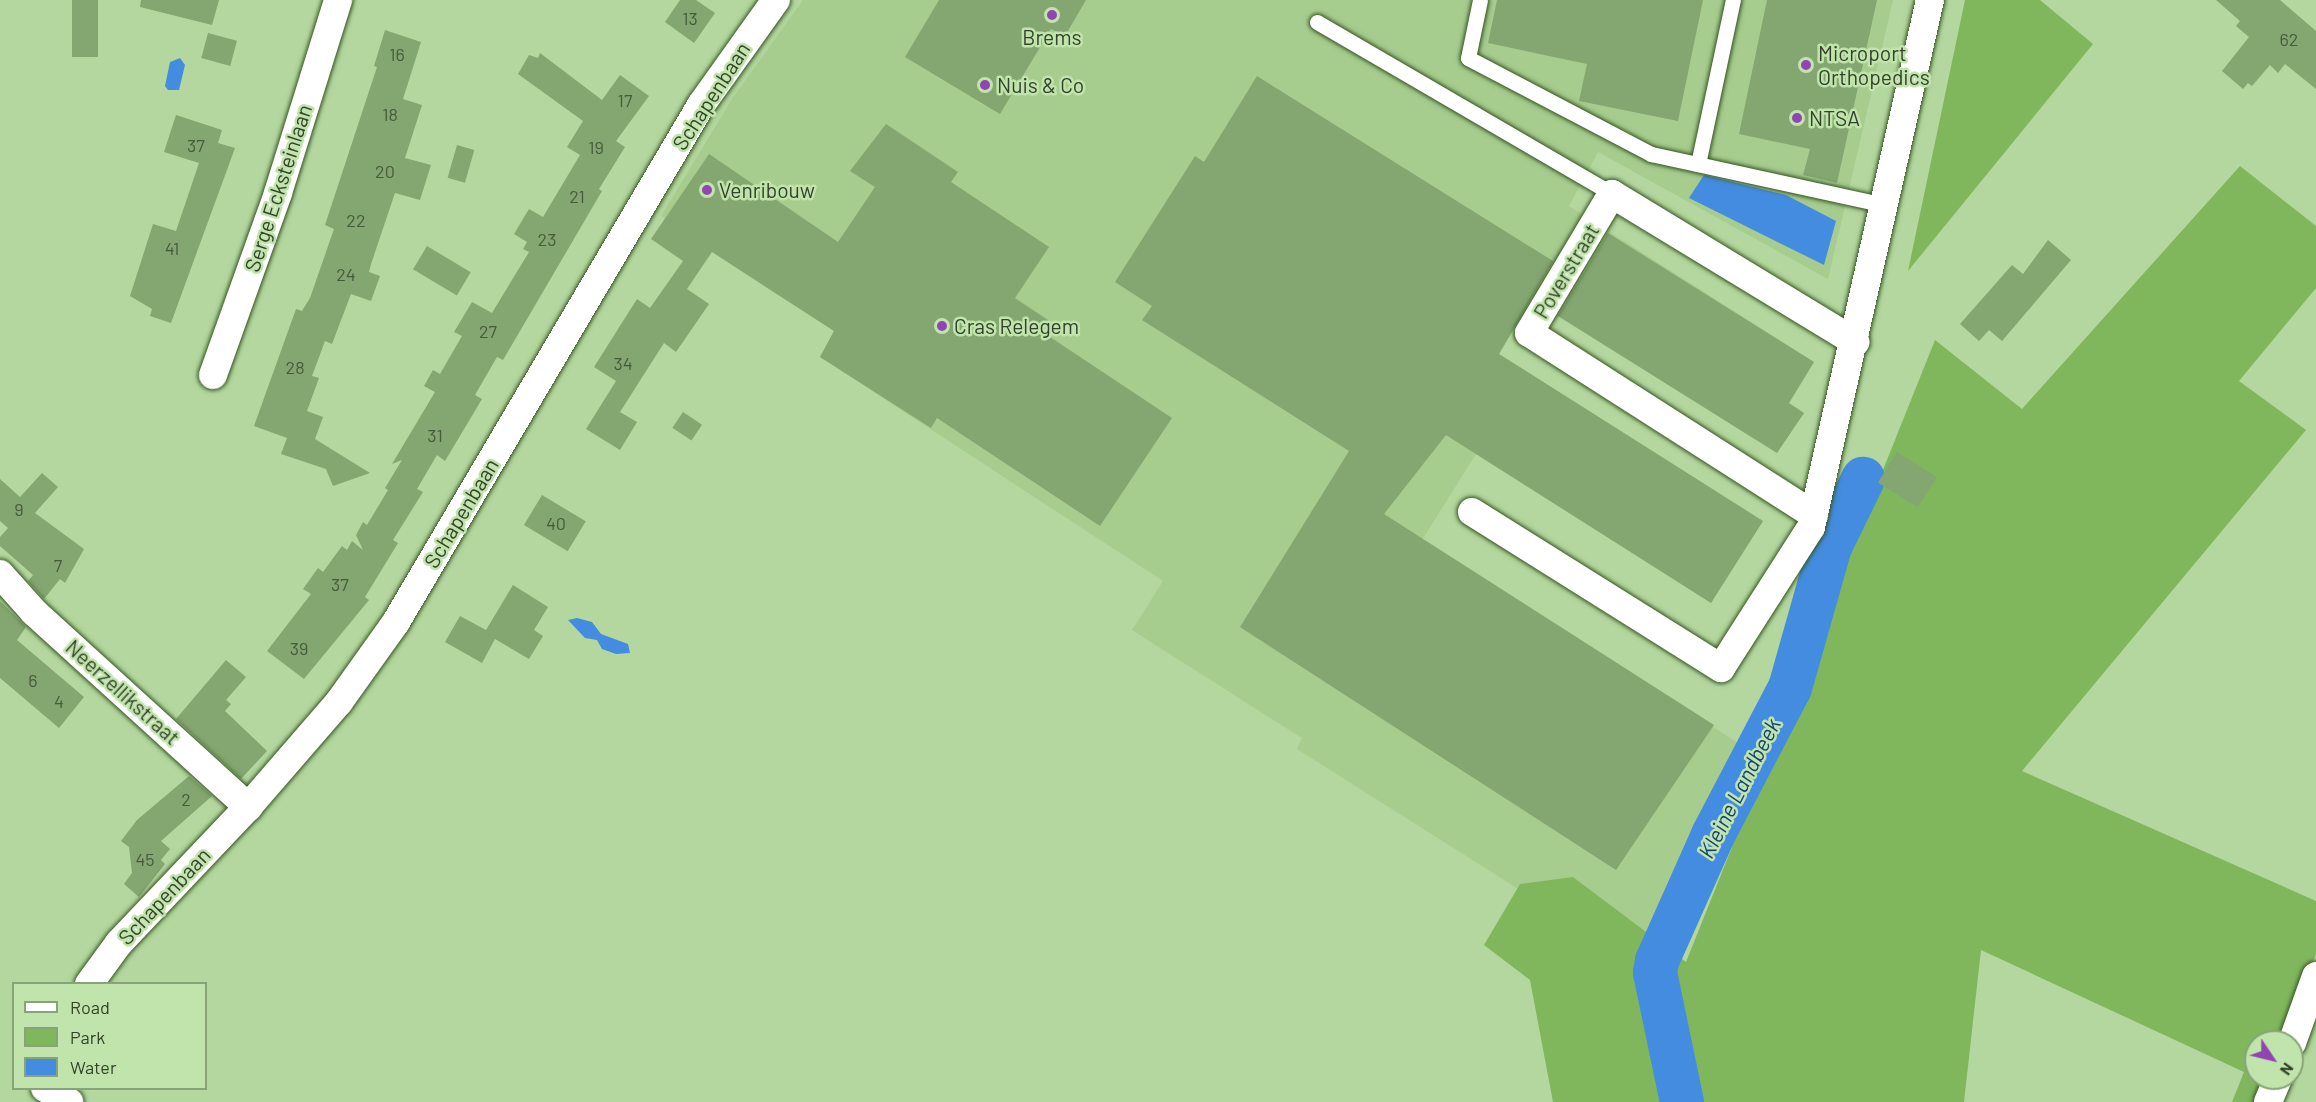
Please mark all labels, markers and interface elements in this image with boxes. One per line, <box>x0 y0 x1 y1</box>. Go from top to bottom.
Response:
house number: 13 <box>682 7 698 29</box>
marker: Brems <box>1045 8 1059 22</box>
place label: Brems <box>1022 24 1082 50</box>
house number: 62 <box>2280 28 2298 50</box>
street label: Schapenbaan <box>667 37 755 155</box>
place label: Microport Orthopedics <box>1818 40 1930 90</box>
house number: 16 <box>389 43 405 65</box>
marker: Microport Orthopedics <box>1799 58 1813 72</box>
place label: Nuis & Co <box>997 72 1084 98</box>
marker: Nuis & Co <box>978 78 992 92</box>
house number: 17 <box>618 89 632 111</box>
street label: Serge Ecksteinlaan <box>239 101 317 275</box>
house number: 18 <box>382 103 398 125</box>
place label: NTSA <box>1809 105 1860 131</box>
marker: NTSA <box>1790 111 1804 125</box>
house number: 37 <box>187 134 205 156</box>
house number: 19 <box>588 136 604 158</box>
house number: 20 <box>375 160 395 182</box>
place label: Venribouw <box>719 177 815 203</box>
marker: Venribouw <box>700 183 714 197</box>
house number: 21 <box>569 185 585 207</box>
house number: 22 <box>346 209 366 231</box>
street label: Poverstraat <box>1528 219 1604 323</box>
house number: 23 <box>538 228 556 250</box>
house number: 41 <box>165 237 179 259</box>
house number: 24 <box>336 263 356 285</box>
place label: Cras Relegem <box>954 313 1079 339</box>
marker: Cras Relegem <box>935 319 949 333</box>
house number: 27 <box>479 320 497 342</box>
house number: 34 <box>613 352 633 374</box>
house number: 28 <box>285 356 305 378</box>
house number: 31 <box>427 424 443 446</box>
street label: Schapenbaan <box>418 454 504 572</box>
house number: 9 <box>14 498 24 520</box>
house number: 40 <box>546 512 566 534</box>
house number: 7 <box>54 554 62 576</box>
house number: 37 <box>331 573 349 595</box>
street label: Neerzellikstraat <box>61 634 185 750</box>
house number: 39 <box>290 637 308 659</box>
house number: 6 <box>28 669 38 691</box>
house number: 4 <box>54 690 64 712</box>
water label: Kleine Landbeek <box>1692 714 1786 862</box>
house number: 2 <box>181 788 191 810</box>
street label: Schapenbaan <box>113 842 215 950</box>
house number: 45 <box>135 848 155 870</box>
legend <box>12 982 207 1090</box>
text: Road <box>70 996 110 1018</box>
text: Park <box>70 1026 105 1048</box>
north arrow <box>2244 1030 2304 1090</box>
text: Water <box>70 1056 117 1078</box>
text: N <box>2277 1060 2298 1079</box>

